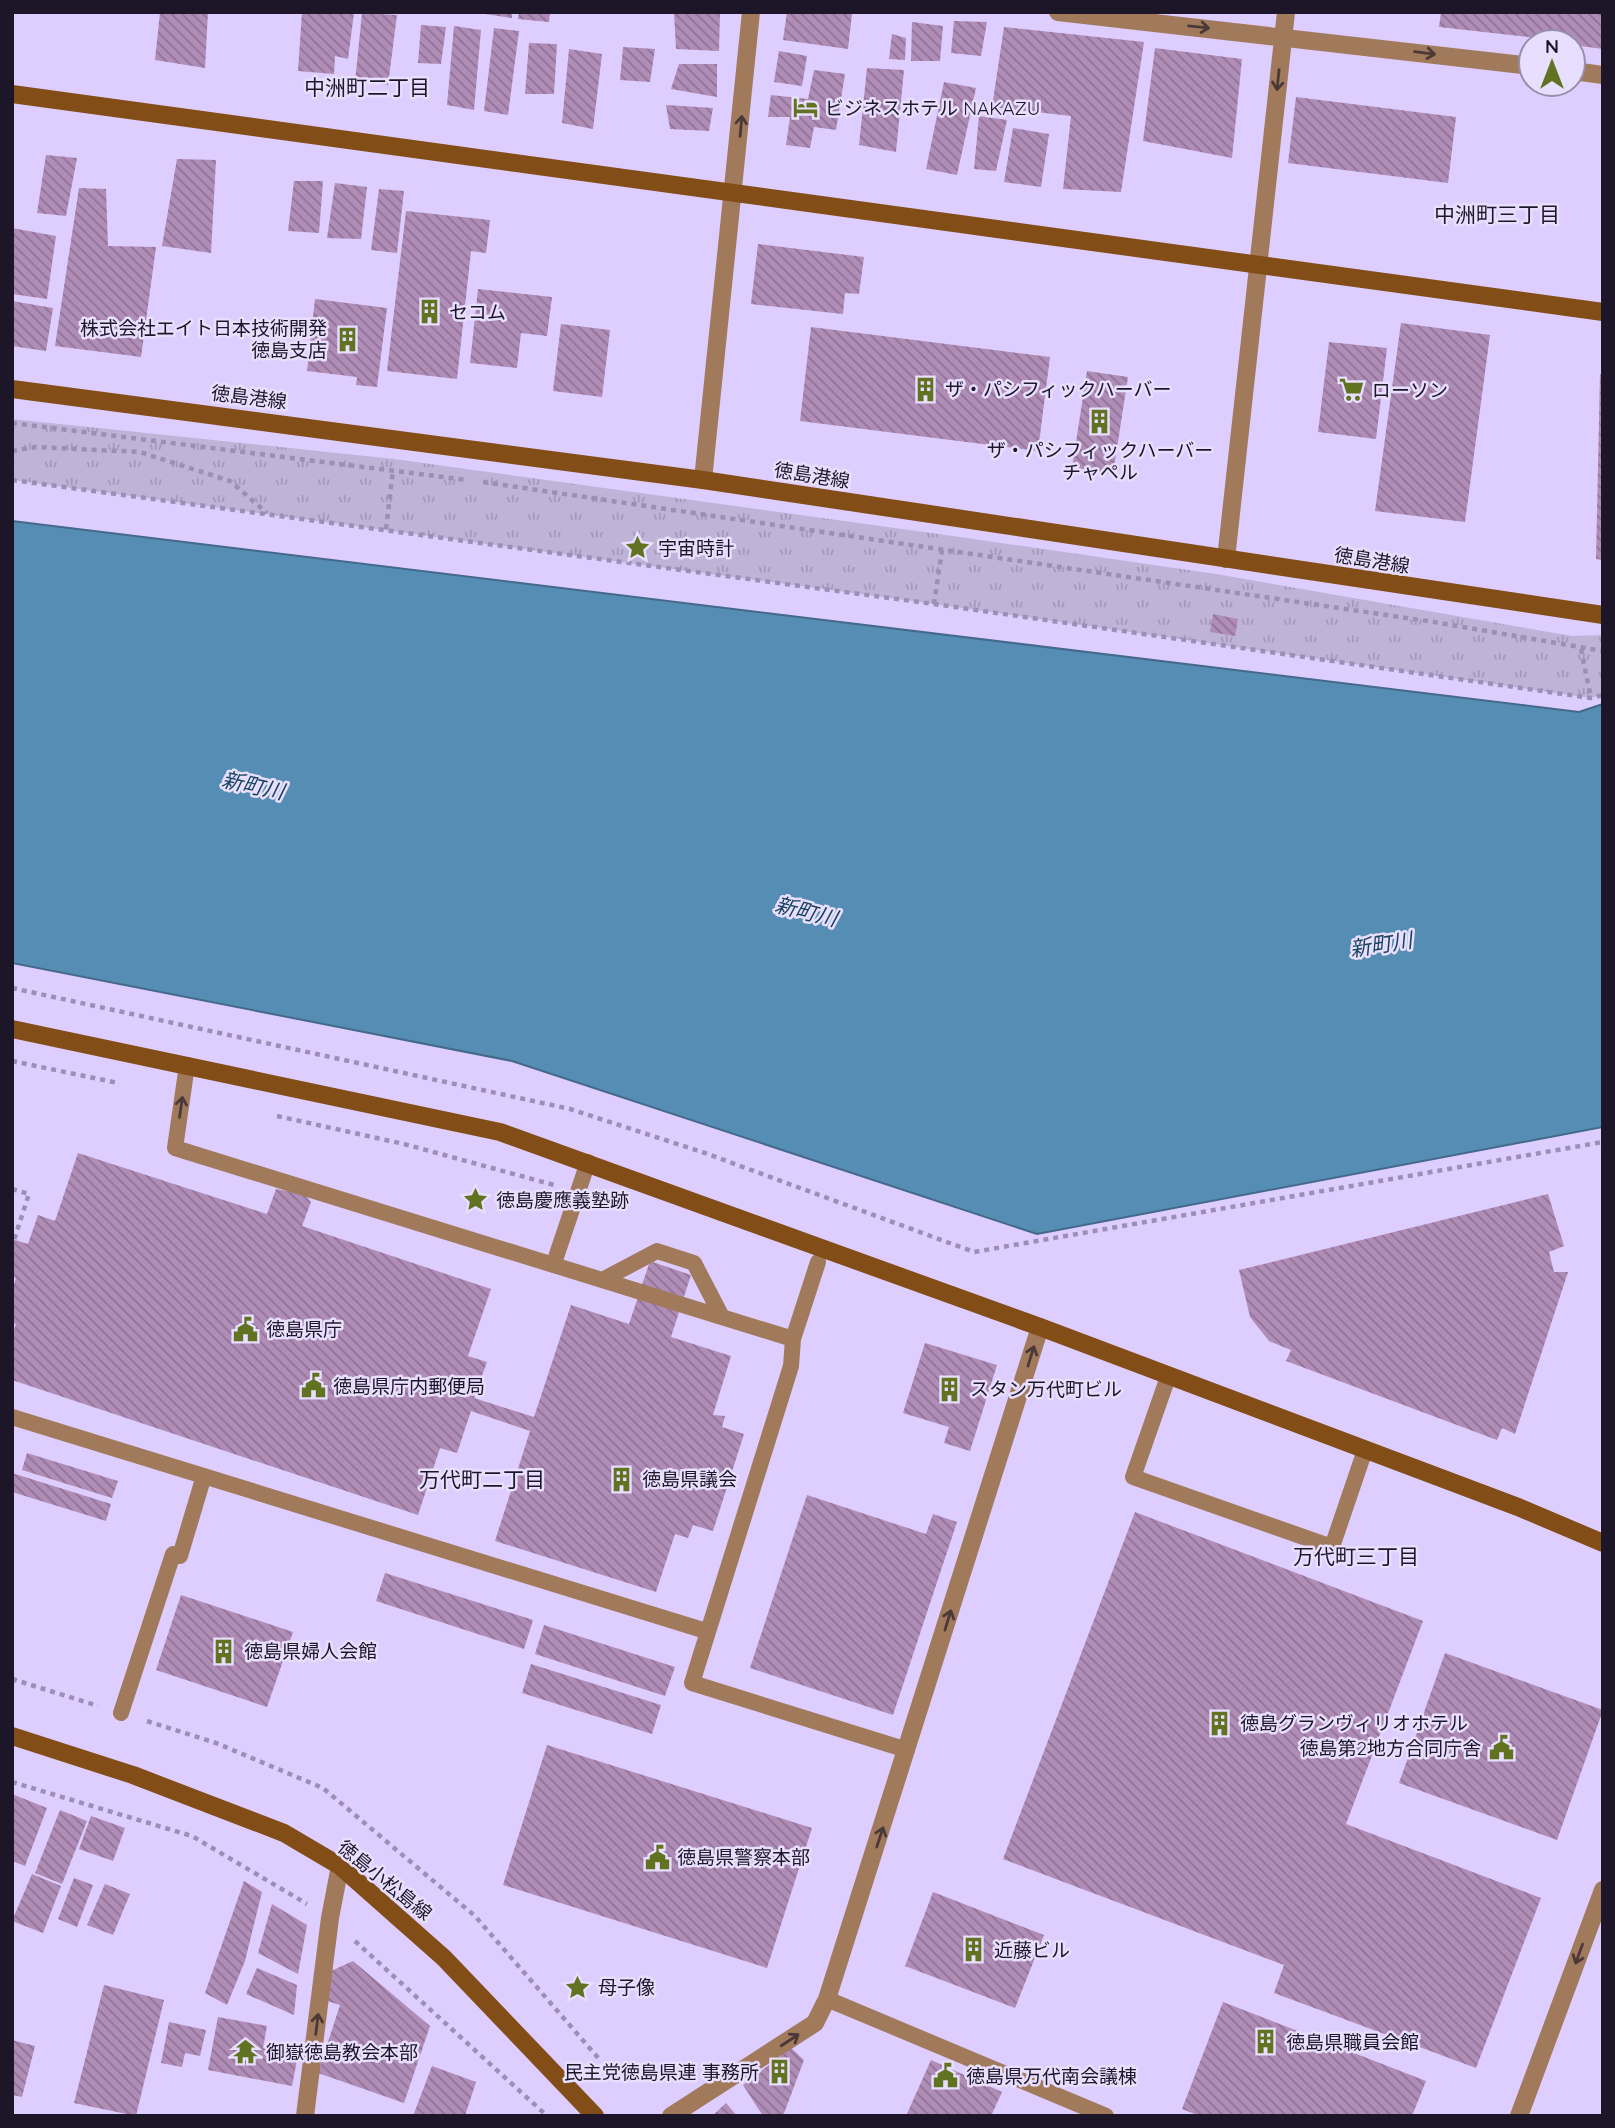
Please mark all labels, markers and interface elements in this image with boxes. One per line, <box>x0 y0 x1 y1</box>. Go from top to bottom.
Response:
one-way arrow <box>1188 21 1210 34</box>
north arrow <box>1517 28 1587 98</box>
text: N <box>1545 34 1559 58</box>
one-way arrow <box>1414 46 1436 59</box>
one-way arrow <box>1272 68 1285 91</box>
district label: 中洲町二丁目 <box>304 74 430 100</box>
hotel icon: ビジネスホテル NAKAZU <box>791 94 819 122</box>
place label: ビジネスホテル NAKAZU <box>825 96 1040 120</box>
one-way arrow <box>735 115 748 137</box>
district label: 中洲町三丁目 <box>1434 201 1560 227</box>
building icon: セコム <box>415 298 443 326</box>
place label: セコム <box>449 300 506 324</box>
place label: 株式会社エイト日本技術開発 徳島支店 <box>80 316 327 362</box>
building icon: 株式会社エイト日本技術開発 徳島支店 <box>333 325 361 353</box>
building icon: ザ・パシフィックハーバー <box>911 375 939 403</box>
supermarket icon: ローソン <box>1338 376 1366 404</box>
place label: ザ・パシフィックハーバー <box>945 377 1171 401</box>
place label: ローソン <box>1372 378 1448 402</box>
street label: 徳島港線 <box>210 380 288 414</box>
building icon: ザ・パシフィックハーバー チャペル <box>1086 408 1114 436</box>
place label: ザ・パシフィックハーバー チャペル <box>987 438 1213 484</box>
street label: 徳島港線 <box>773 457 851 493</box>
place icon: 宇宙時計 <box>624 534 652 562</box>
place label: 宇宙時計 <box>658 536 734 560</box>
street label: 徳島港線 <box>1333 542 1411 578</box>
water label: 新町川 <box>220 766 289 805</box>
water label: 新町川 <box>773 891 842 932</box>
water label: 新町川 <box>1348 926 1416 962</box>
one-way arrow <box>175 1096 188 1119</box>
place icon: 徳島慶應義塾跡 <box>462 1186 490 1214</box>
place label: 徳島慶應義塾跡 <box>496 1188 629 1212</box>
public building icon: 徳島県庁 <box>232 1315 260 1343</box>
place label: 徳島県庁 <box>266 1317 342 1341</box>
one-way arrow <box>1025 1345 1038 1367</box>
public building icon: 徳島県庁内郵便局 <box>299 1372 327 1400</box>
place label: 徳島県庁内郵便局 <box>333 1374 485 1398</box>
building icon: スタン万代町ビル <box>936 1375 964 1403</box>
place label: スタン万代町ビル <box>970 1377 1122 1401</box>
building icon: 徳島県議会 <box>608 1465 636 1493</box>
district label: 万代町二丁目 <box>419 1466 545 1492</box>
place label: 徳島県議会 <box>642 1467 737 1491</box>
district label: 万代町三丁目 <box>1293 1543 1419 1569</box>
one-way arrow <box>943 1609 955 1631</box>
building icon: 徳島県婦人会館 <box>210 1637 238 1665</box>
place label: 徳島県婦人会館 <box>244 1639 377 1663</box>
building icon: 徳島グランヴィリオホテル <box>1206 1709 1234 1737</box>
place label: 徳島グランヴィリオホテル <box>1240 1711 1468 1735</box>
public building icon: 徳島第2地方合同庁舎 <box>1487 1734 1515 1762</box>
place label: 徳島第2地方合同庁舎 <box>1299 1736 1481 1760</box>
one-way arrow <box>874 1826 887 1848</box>
street label: 徳島小松島線 <box>333 1835 437 1925</box>
public building icon: 徳島県警察本部 <box>643 1843 671 1871</box>
place label: 徳島県警察本部 <box>677 1845 810 1869</box>
building icon: 近藤ビル <box>960 1936 988 1964</box>
place label: 近藤ビル <box>994 1938 1070 1962</box>
one-way arrow <box>1572 1943 1584 1965</box>
place icon: 母子像 <box>564 1973 592 2001</box>
place label: 母子像 <box>598 1975 655 1999</box>
one-way arrow <box>310 2013 323 2036</box>
building icon: 徳島県職員会館 <box>1252 2028 1280 2056</box>
place label: 徳島県職員会館 <box>1286 2030 1419 2054</box>
one-way arrow <box>780 2032 799 2047</box>
temple icon: 御嶽徳島教会本部 <box>232 2038 260 2066</box>
place label: 御嶽徳島教会本部 <box>266 2040 418 2064</box>
building icon: 民主党徳島県連 事務所 <box>765 2058 793 2086</box>
place label: 民主党徳島県連 事務所 <box>564 2060 759 2084</box>
public building icon: 徳島県万代南会議棟 <box>932 2062 960 2090</box>
place label: 徳島県万代南会議棟 <box>966 2064 1137 2088</box>

